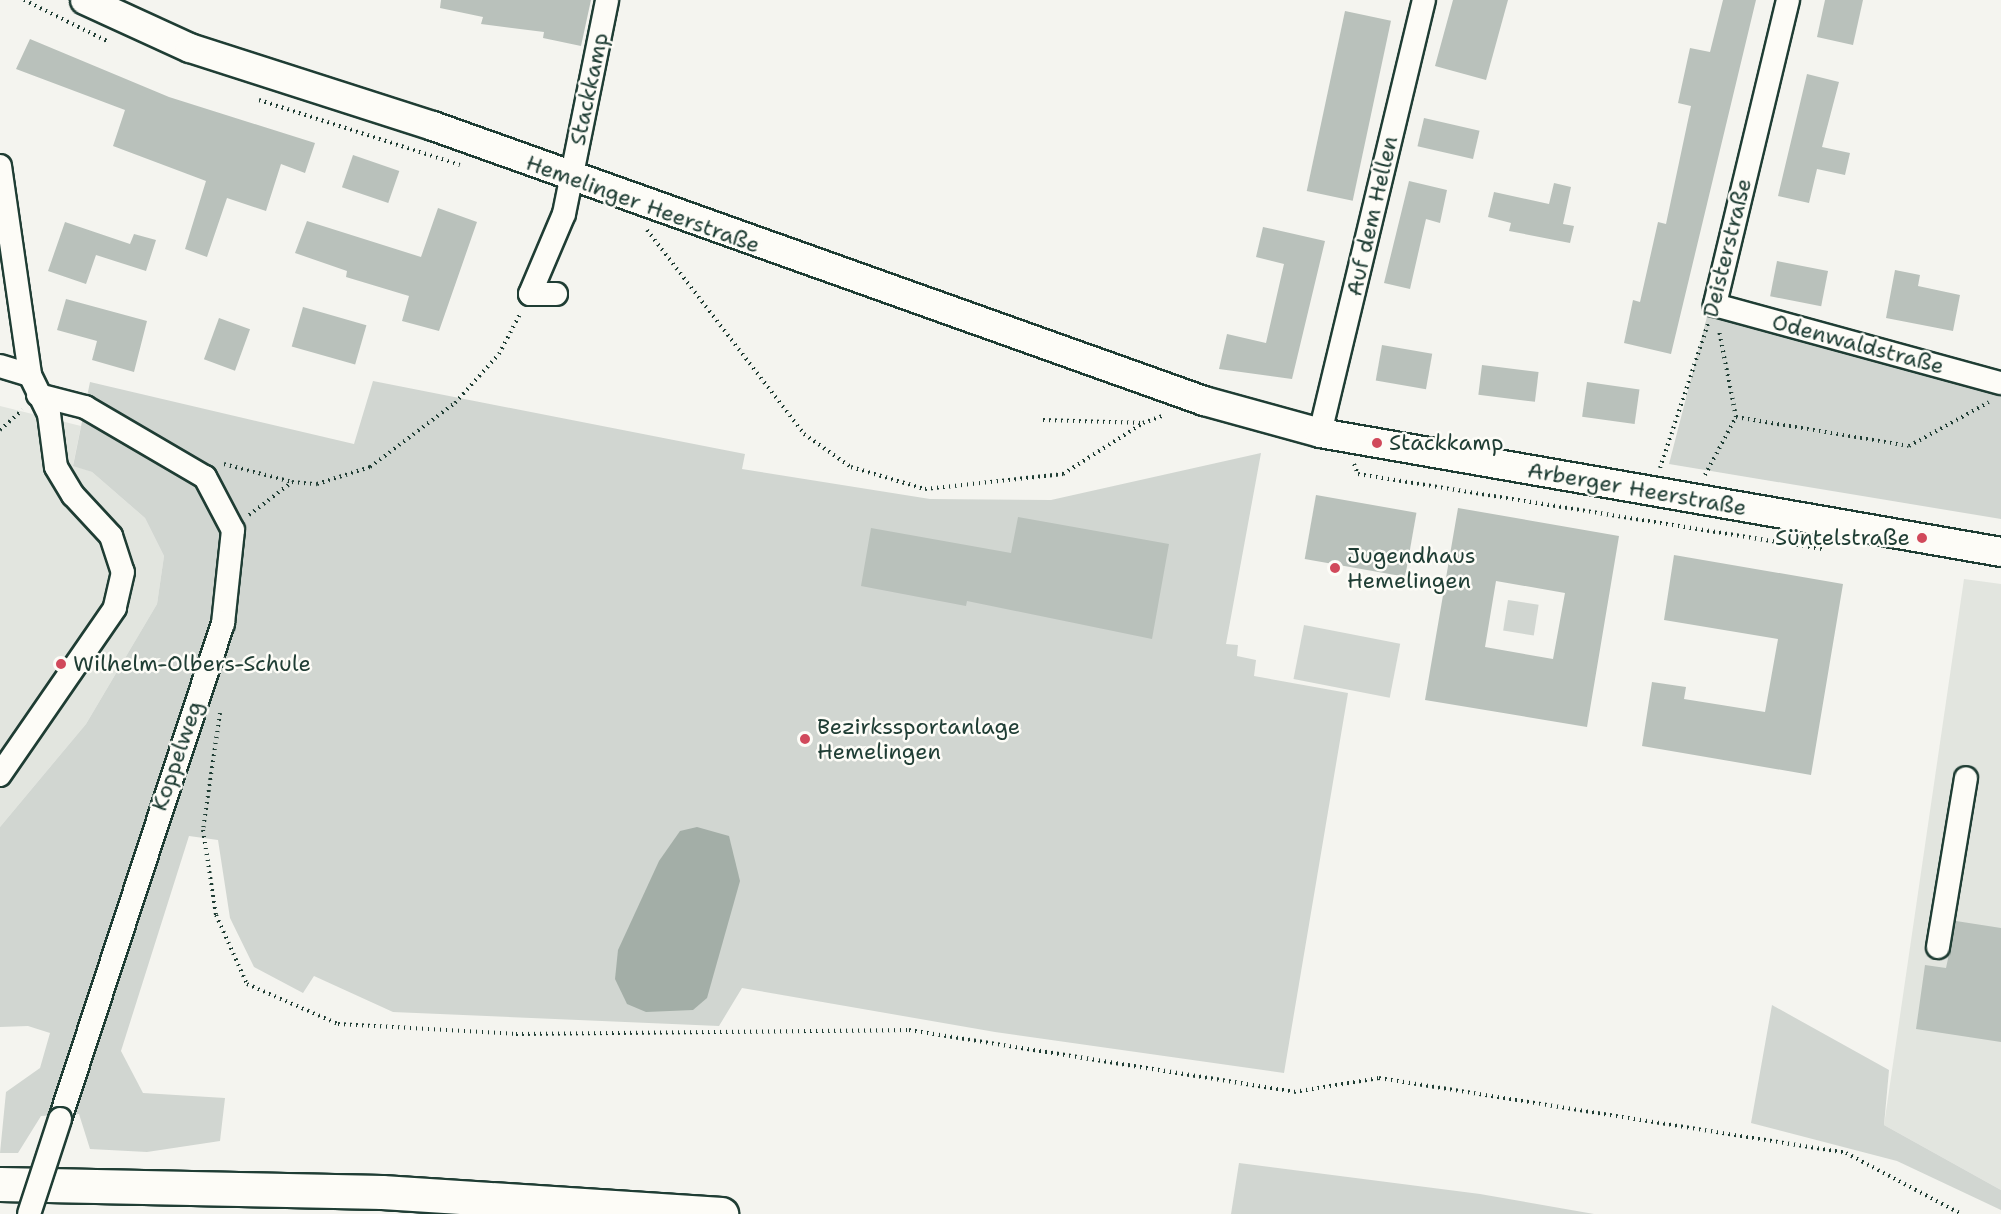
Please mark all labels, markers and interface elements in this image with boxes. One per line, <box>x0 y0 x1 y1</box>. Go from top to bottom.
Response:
street label: Stackkamp <box>564 30 614 148</box>
street label: Auf dem Hellen <box>1341 133 1403 299</box>
street label: Hemelinger Heerstraße <box>522 149 764 259</box>
street label: Deisterstraße <box>1697 176 1757 320</box>
street label: Odenwaldstraße <box>1769 308 1947 380</box>
place label: Stackkamp <box>1389 430 1504 456</box>
marker: Stackkamp <box>1370 436 1384 450</box>
street label: Arberger Heerstraße <box>1525 457 1749 521</box>
place label: Süntelstraße <box>1775 525 1910 551</box>
marker: Süntelstraße <box>1915 531 1929 545</box>
place label: Jugendhaus Hemelingen <box>1347 542 1476 594</box>
marker: Jugendhaus Hemelingen <box>1328 561 1342 575</box>
place label: Wilhelm-Olbers-Schule <box>73 651 311 677</box>
marker: Wilhelm-Olbers-Schule <box>54 657 68 671</box>
street label: Koppelweg <box>146 698 208 814</box>
place label: Bezirkssportanlage Hemelingen <box>817 713 1020 764</box>
marker: Bezirkssportanlage Hemelingen <box>798 732 812 746</box>

